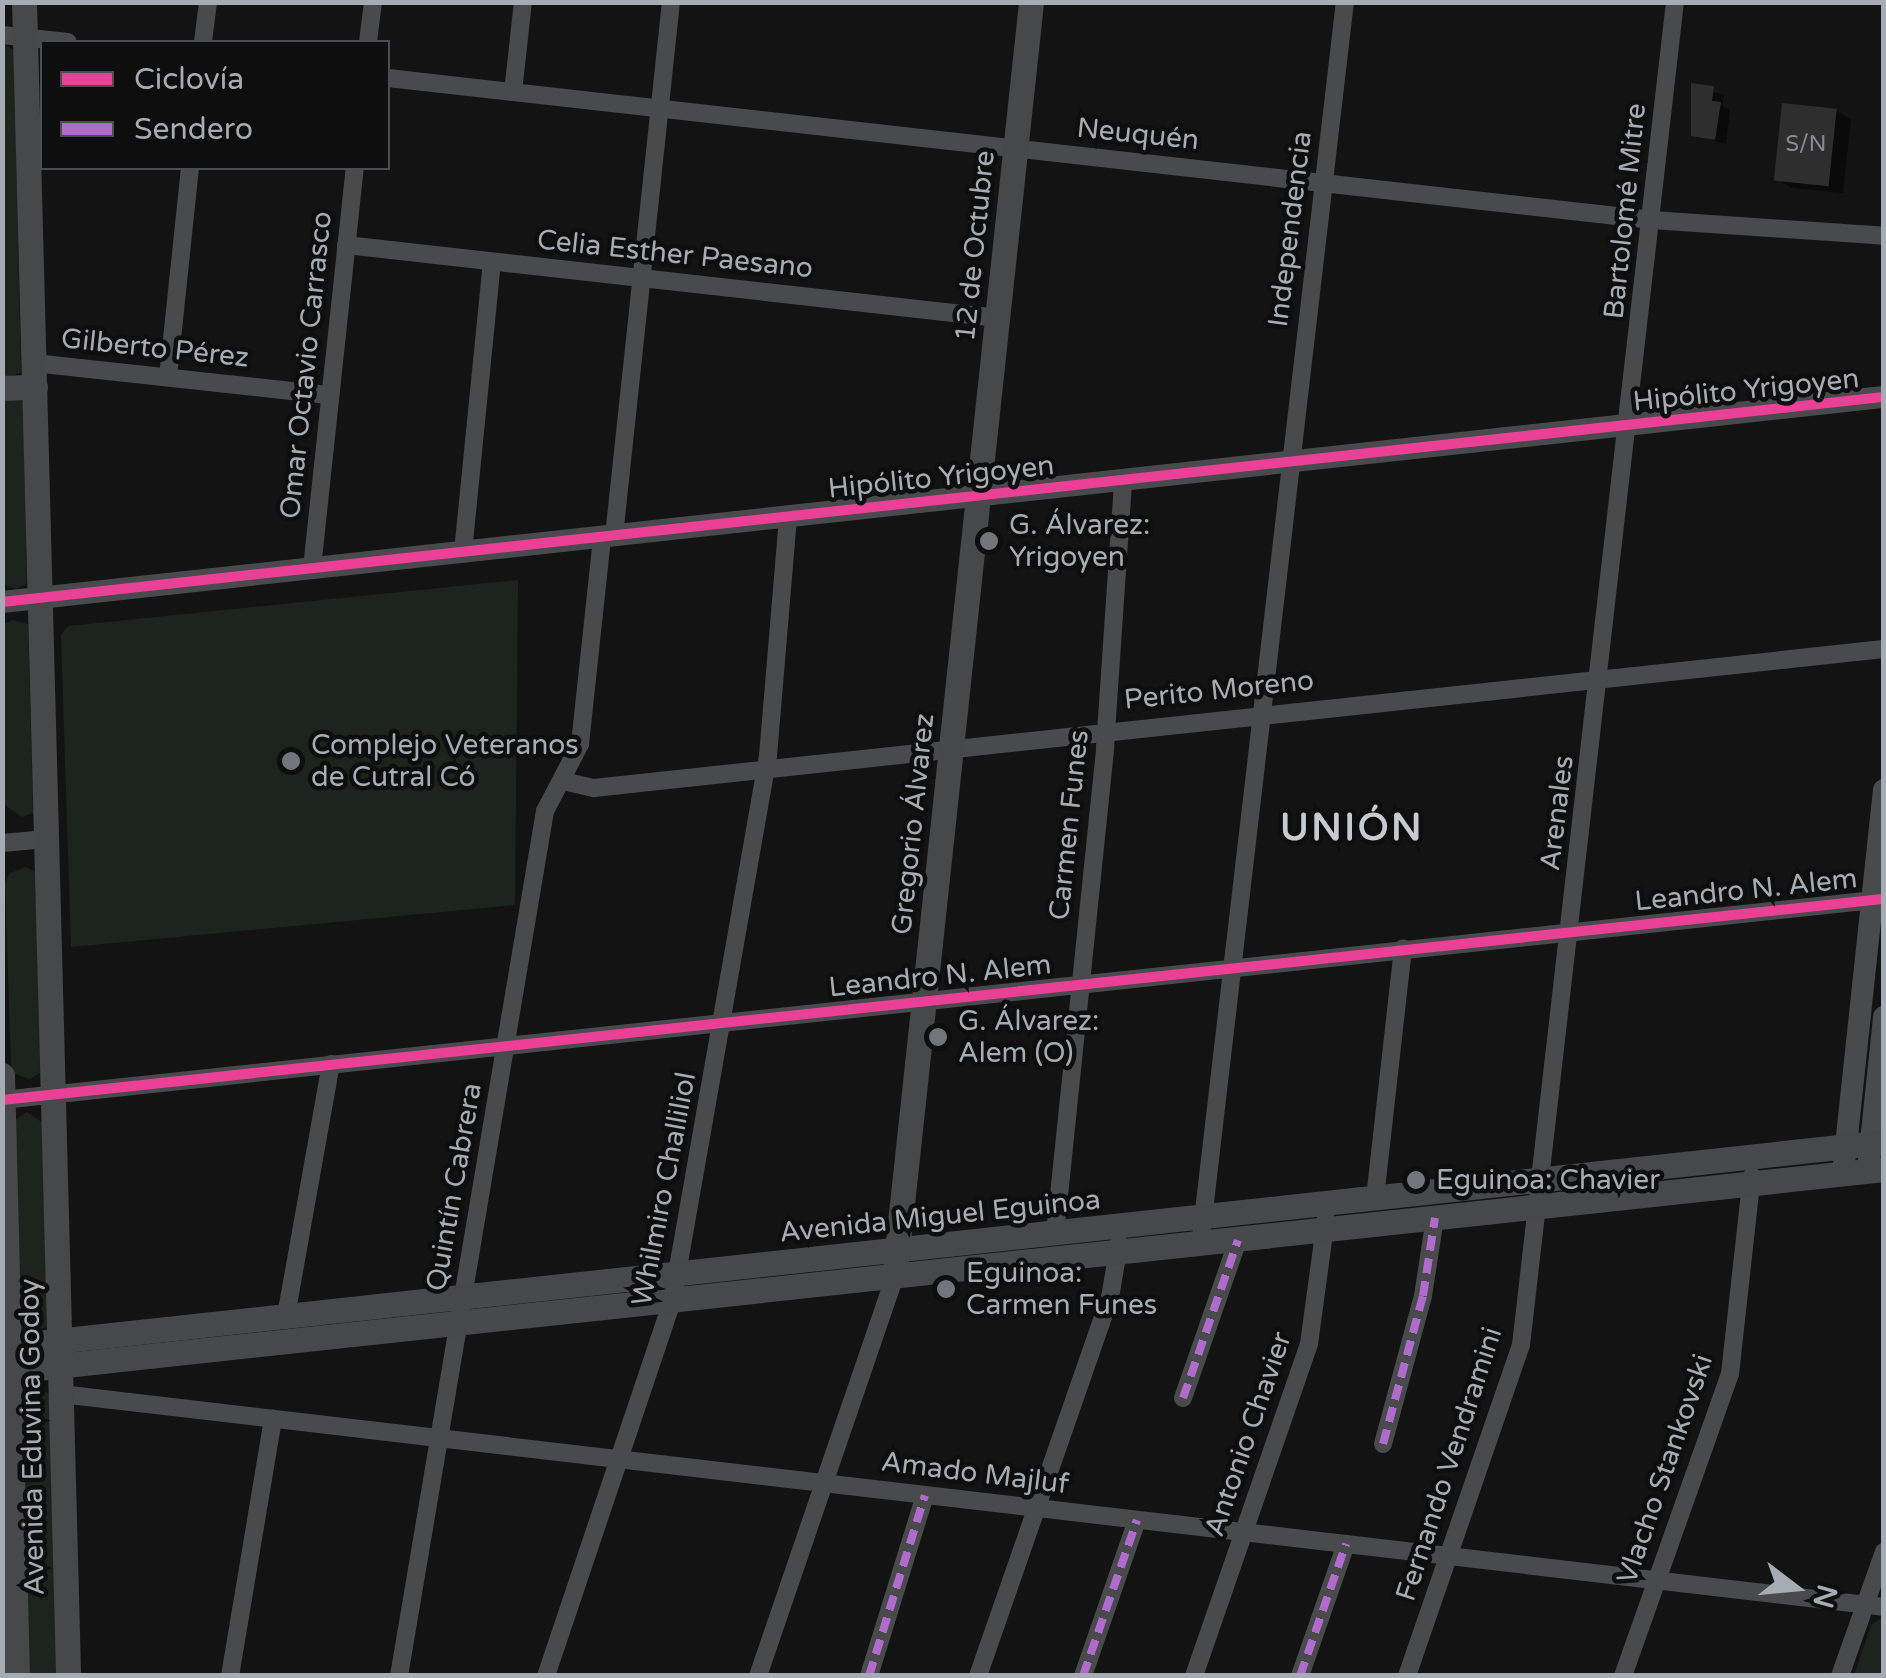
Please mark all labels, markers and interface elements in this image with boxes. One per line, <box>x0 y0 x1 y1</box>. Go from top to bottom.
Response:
legend <box>40 40 390 170</box>
text: Ciclovía <box>134 61 244 98</box>
street label: Bartolomé Mitre <box>1597 101 1653 321</box>
text: Sendero <box>134 111 253 148</box>
street label: Neuquén <box>1075 111 1201 157</box>
street label: Independencia <box>1261 129 1319 329</box>
house number: S/N <box>1786 132 1826 158</box>
street label: 12 de Octubre <box>948 149 1002 343</box>
street label: Omar Octavio Carrasco <box>273 210 339 520</box>
street label: Celia Esther Paesano <box>535 223 815 285</box>
street label: Gilberto Pérez <box>59 321 251 375</box>
street label: Hipólito Yrigoyen <box>1631 361 1861 419</box>
street label: Hipólito Yrigoyen <box>826 448 1056 506</box>
place label: G. Álvarez: Yrigoyen <box>1009 508 1150 574</box>
marker: G. Álvarez: Yrigoyen <box>978 530 1000 552</box>
street label: Perito Moreno <box>1122 663 1316 717</box>
street label: Gregorio Álvarez <box>885 712 941 936</box>
place label: Complejo Veteranos de Cutral Có <box>311 728 579 794</box>
street label: Carmen Funes <box>1042 728 1096 922</box>
marker: Complejo Veteranos de Cutral Có <box>280 750 302 772</box>
street label: Arenales <box>1533 753 1581 873</box>
district label: UNIÓN <box>1280 806 1424 852</box>
street label: Leandro N. Alem <box>1633 862 1859 918</box>
street label: Leandro N. Alem <box>827 948 1053 1004</box>
place label: G. Álvarez: Alem (O) <box>958 1004 1099 1070</box>
marker: G. Álvarez: Alem (O) <box>927 1026 949 1048</box>
street label: Whilmiro Challiliol <box>625 1069 703 1309</box>
street label: Quintín Cabrera <box>419 1080 489 1294</box>
place label: Eguinoa: Chavier <box>1436 1163 1660 1197</box>
marker: Eguinoa: Chavier <box>1405 1169 1427 1191</box>
street label: Avenida Miguel Eguinoa <box>778 1182 1102 1250</box>
place label: Eguinoa: Carmen Funes <box>966 1256 1157 1322</box>
street label: Avenida Eduvina Godoy <box>12 1278 52 1596</box>
marker: Eguinoa: Carmen Funes <box>935 1278 957 1300</box>
street label: Fernando Vendramini <box>1389 1323 1509 1605</box>
street label: Antonio Chavier <box>1197 1328 1299 1540</box>
street label: Vlacho Stankovski <box>1610 1350 1720 1588</box>
street label: Amado Majluf <box>879 1445 1071 1501</box>
north arrow <box>1746 1538 1846 1638</box>
text: N <box>1805 1581 1844 1612</box>

